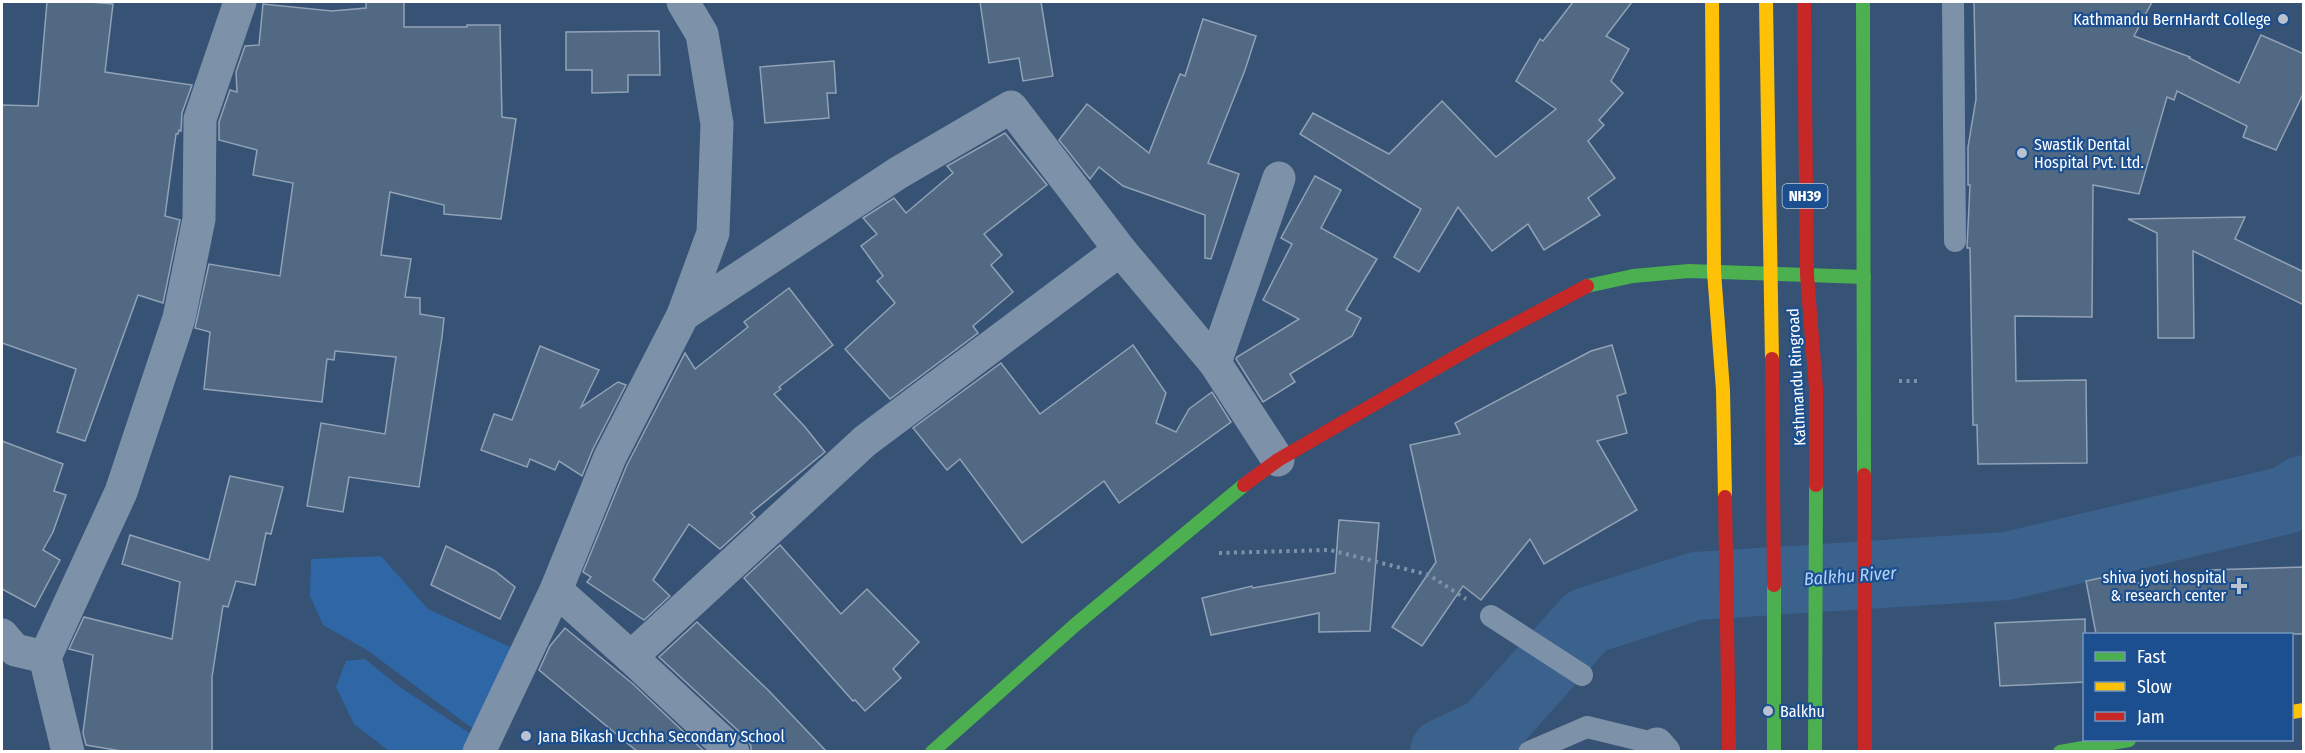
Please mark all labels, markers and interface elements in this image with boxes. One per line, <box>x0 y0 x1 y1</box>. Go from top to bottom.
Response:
place label: Kathmandu BernHardt College <box>2073 10 2271 29</box>
marker: Kathmandu BernHardt College <box>2276 12 2290 26</box>
place label: Swastik Dental Hospital Pvt. Ltd. <box>2034 135 2144 172</box>
marker: Swastik Dental Hospital Pvt. Ltd. <box>2015 146 2029 160</box>
road number: NH39 <box>1782 184 1828 208</box>
street label: Kathmandu Ringroad <box>1783 308 1810 446</box>
water label: Balkhu River <box>1803 562 1898 590</box>
place label: shiva jyoti hospital & research center <box>2102 568 2226 605</box>
marker: shiva jyoti hospital & research center <box>2230 577 2248 595</box>
legend <box>2083 633 2293 741</box>
text: Fast <box>2137 646 2166 668</box>
text: Slow <box>2137 676 2172 698</box>
place label: Balkhu <box>1780 702 1825 721</box>
marker: Balkhu <box>1761 704 1775 718</box>
text: Jam <box>2137 706 2165 728</box>
place label: Jana Bikash Ucchha Secondary School <box>538 727 785 746</box>
marker: Jana Bikash Ucchha Secondary School <box>519 729 533 743</box>

